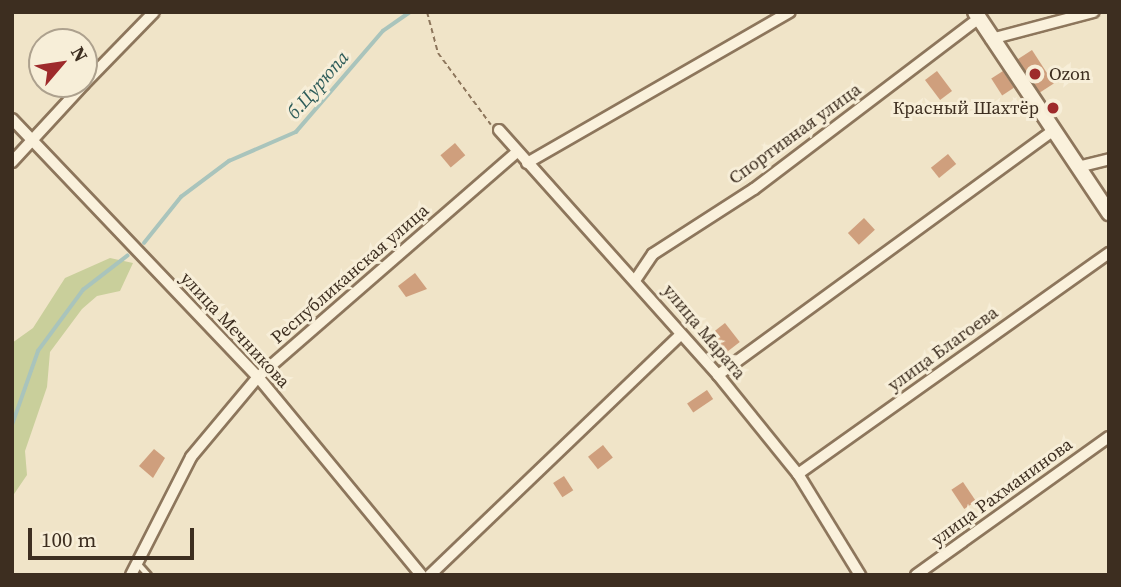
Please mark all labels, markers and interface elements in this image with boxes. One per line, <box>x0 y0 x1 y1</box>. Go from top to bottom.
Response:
north arrow <box>28 28 98 98</box>
text: N <box>65 41 94 66</box>
water label: б.Цурюпа <box>282 46 354 124</box>
place label: Ozon <box>1049 63 1091 85</box>
marker: Ozon <box>1027 66 1043 82</box>
street label: Спортивная улица <box>725 79 865 189</box>
place label: Красный Шахтёр <box>893 97 1039 119</box>
marker: Красный Шахтёр <box>1045 100 1061 116</box>
street label: Республиканская улица <box>267 200 433 348</box>
street label: улица Мечникова <box>176 268 294 392</box>
street label: улица Марата <box>658 280 750 384</box>
street label: улица Благоева <box>884 302 1002 396</box>
street label: улица Рахманинова <box>927 434 1077 550</box>
scale bar <box>32 514 198 558</box>
text: 100 m <box>41 525 96 554</box>

